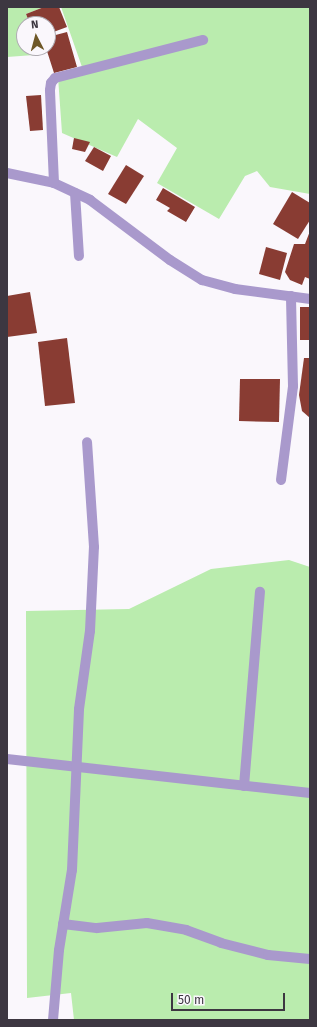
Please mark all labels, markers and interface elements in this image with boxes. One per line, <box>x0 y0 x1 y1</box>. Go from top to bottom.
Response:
north arrow <box>16 16 56 56</box>
text: N <box>30 18 39 31</box>
scale bar <box>173 985 287 1011</box>
text: 50 m <box>178 993 204 1007</box>

